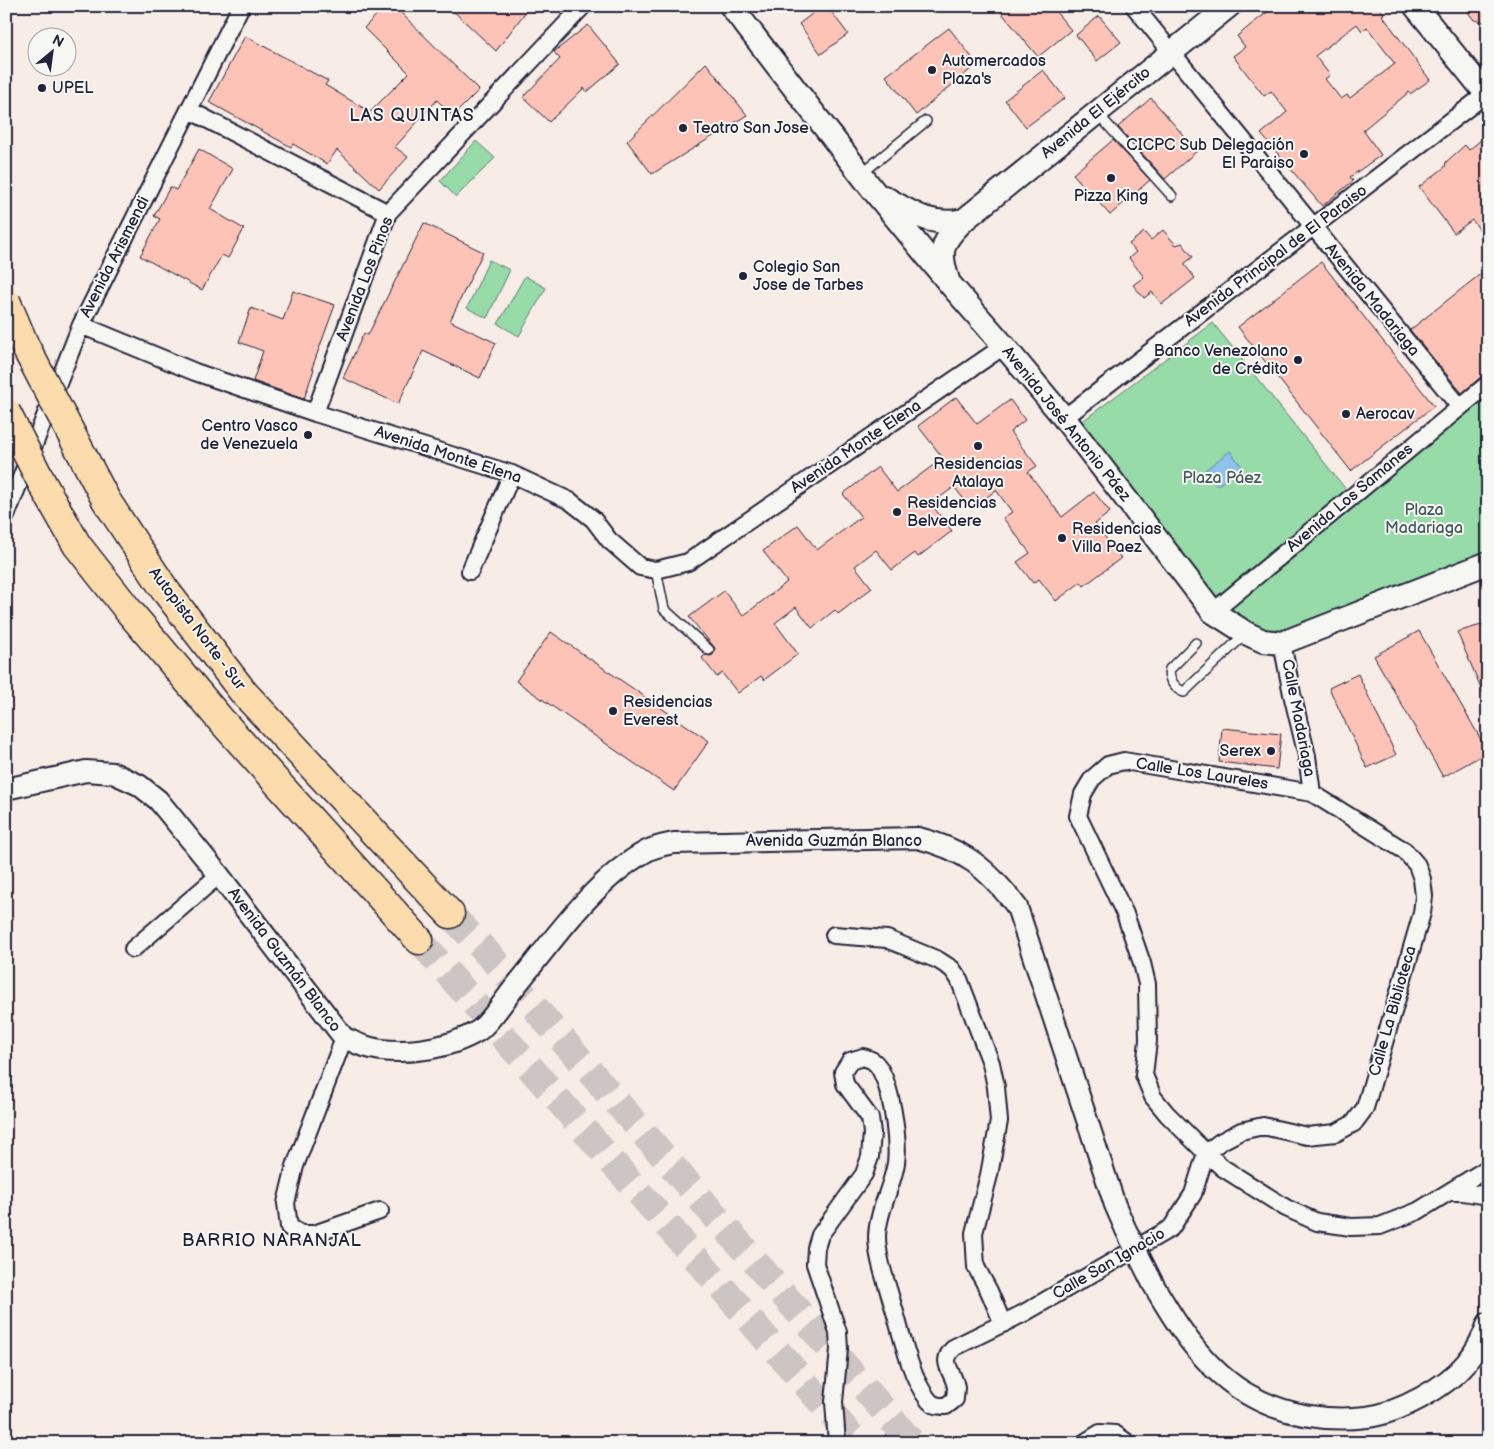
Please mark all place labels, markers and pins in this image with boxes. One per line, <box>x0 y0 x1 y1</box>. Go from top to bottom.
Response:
place label: Automercados Plaza's <box>942 52 1046 89</box>
marker: Automercados Plaza's <box>926 64 938 76</box>
place label: UPEL <box>52 79 94 98</box>
marker: UPEL <box>36 82 48 94</box>
place label: Teatro San Jose <box>693 119 809 138</box>
marker: Teatro San Jose <box>677 122 689 134</box>
place label: CICPC Sub Delegación El Paraiso <box>1126 136 1294 173</box>
marker: CICPC Sub Delegación El Paraiso <box>1298 148 1310 160</box>
marker: Pizza King <box>1105 172 1117 184</box>
place label: Pizza King <box>1074 187 1148 206</box>
place label: Colegio San Jose de Tarbes <box>753 258 864 295</box>
marker: Colegio San Jose de Tarbes <box>737 270 749 282</box>
place label: Banco Venezolano de Crédito <box>1154 342 1288 379</box>
marker: Banco Venezolano de Crédito <box>1292 354 1304 366</box>
place label: Aerocav <box>1356 405 1415 424</box>
marker: Aerocav <box>1340 408 1352 420</box>
place label: Centro Vasco de Venezuela <box>200 417 298 454</box>
marker: Centro Vasco de Venezuela <box>302 429 314 441</box>
marker: Residencias Atalaya <box>972 440 984 452</box>
place label: Residencias Atalaya <box>933 455 1023 492</box>
place label: Residencias Belvedere <box>907 494 997 531</box>
marker: Residencias Belvedere <box>891 506 903 518</box>
place label: Residencias Villa Paez <box>1072 520 1162 557</box>
marker: Residencias Villa Paez <box>1056 532 1068 544</box>
place label: Residencias Everest <box>623 693 713 730</box>
marker: Residencias Everest <box>607 705 619 717</box>
place label: Serex <box>1220 742 1261 761</box>
marker: Serex <box>1265 745 1277 757</box>

